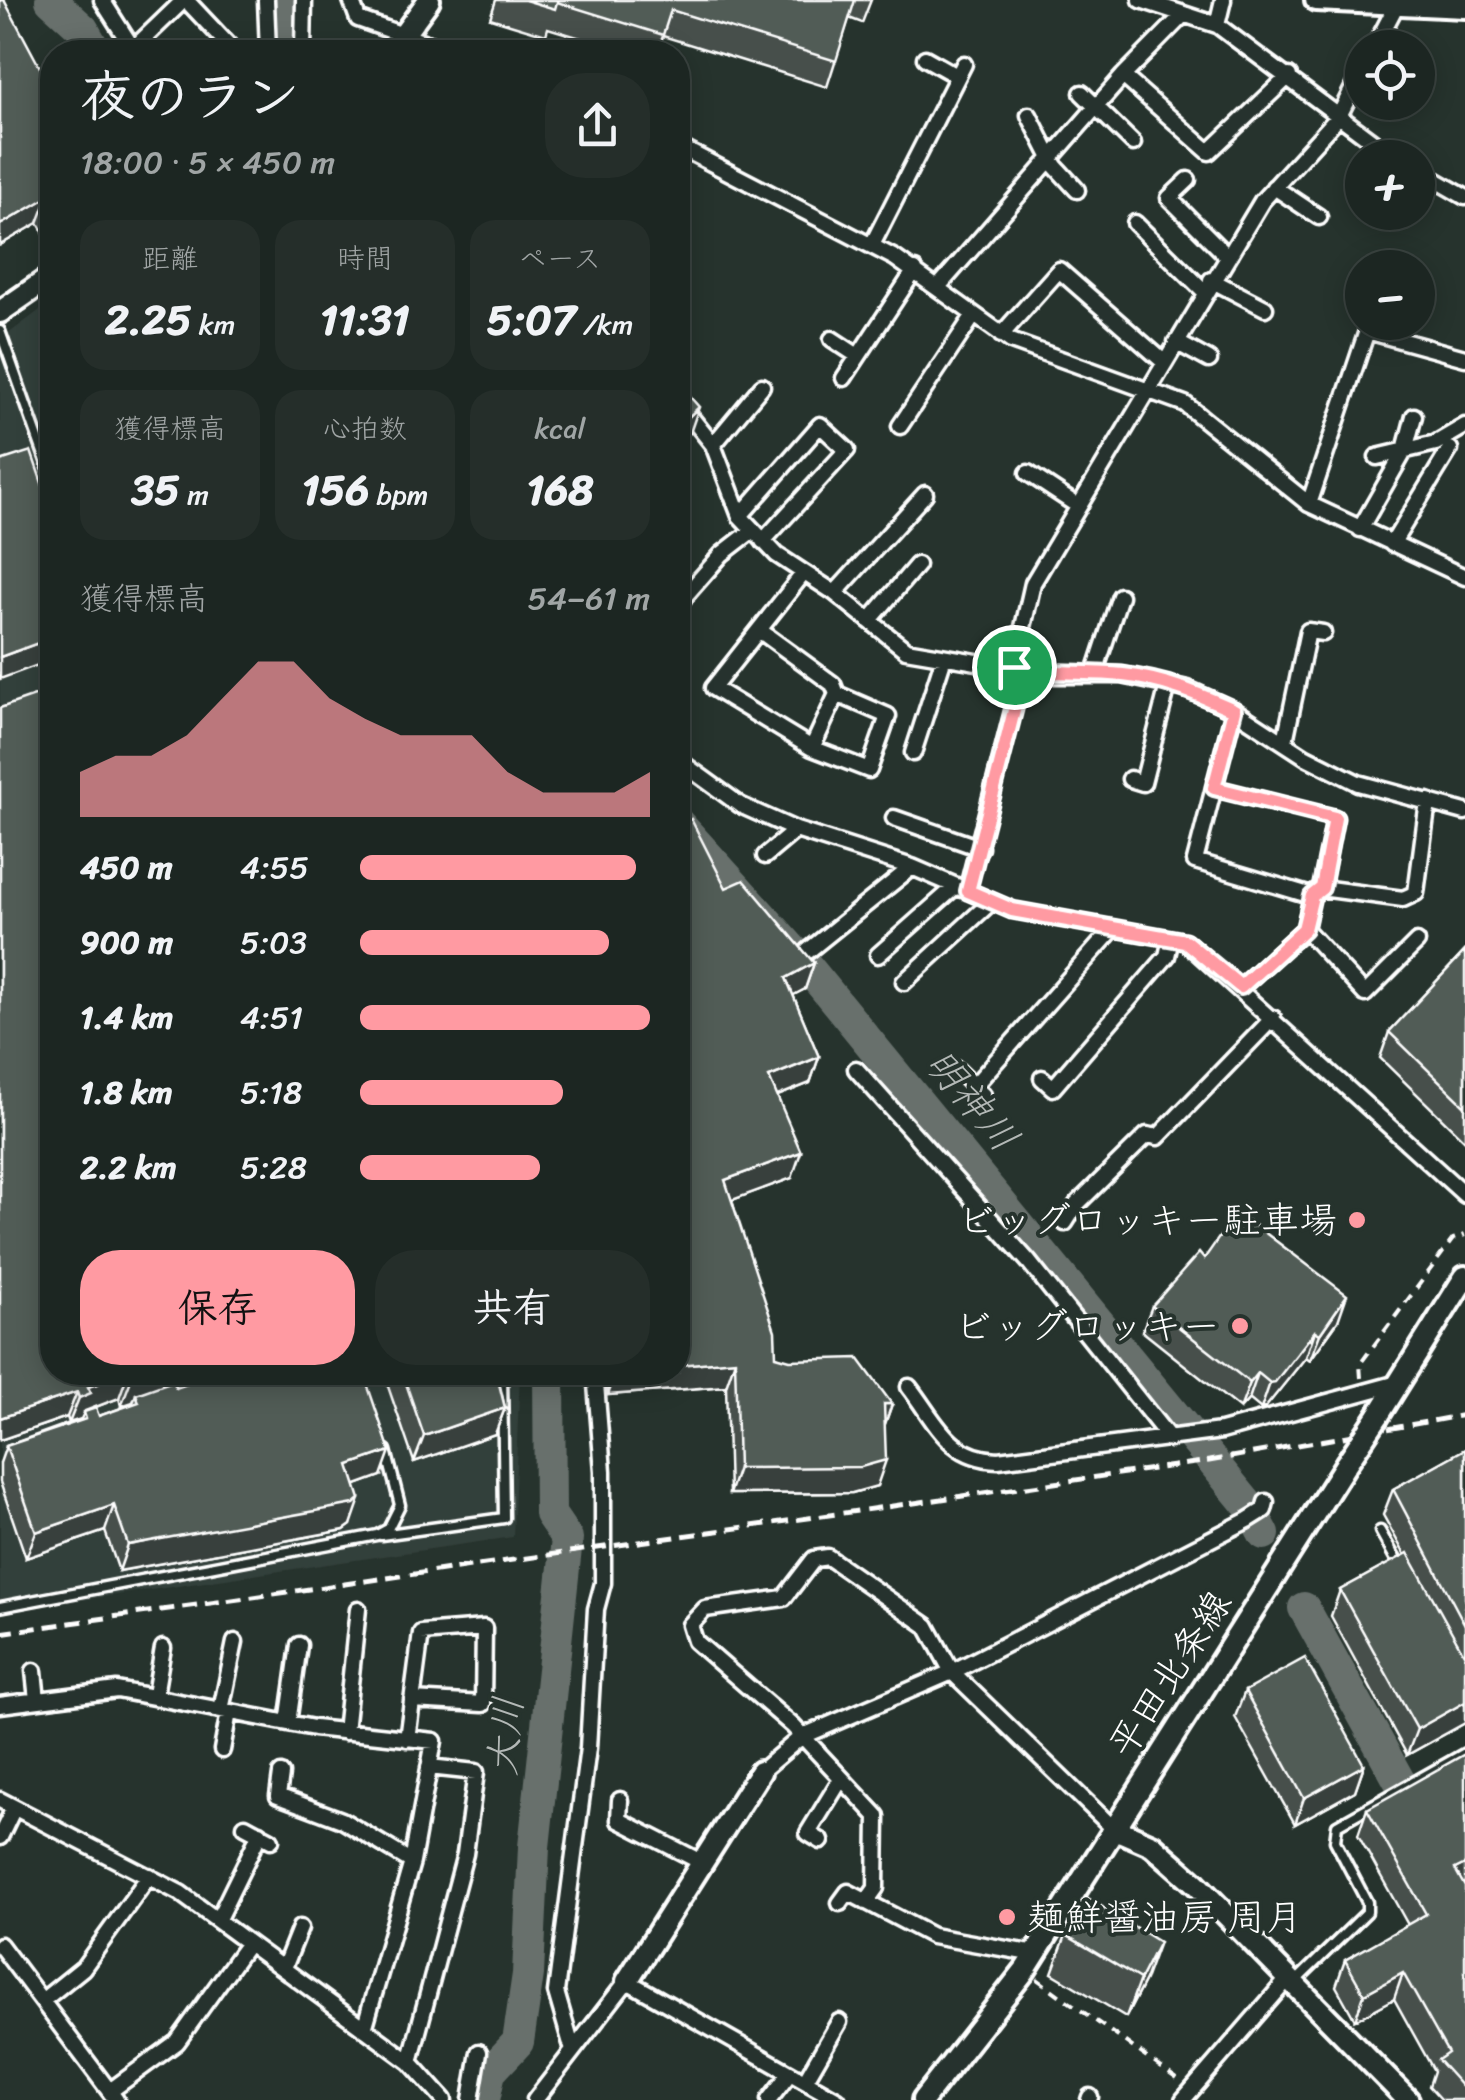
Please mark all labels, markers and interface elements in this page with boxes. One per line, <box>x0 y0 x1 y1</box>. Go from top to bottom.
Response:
map controls <box>1345 30 1435 340</box>
button: locate <box>1345 30 1435 120</box>
text: 夜のラン <box>80 48 300 145</box>
button: share <box>545 73 650 178</box>
text: 18:00 · 5 × 450 m <box>80 134 335 191</box>
button: + <box>1345 140 1435 230</box>
text: 距離 <box>142 234 198 283</box>
text: 時間 <box>337 234 393 283</box>
text: ペース <box>519 234 601 283</box>
button: − <box>1345 250 1435 340</box>
text: 2.25 <box>105 283 192 357</box>
text: 11:31 <box>320 283 410 357</box>
text: 5:07 <box>487 283 576 357</box>
text: km <box>192 300 235 349</box>
text: /km <box>576 300 633 349</box>
text: 獲得標高 <box>114 404 226 453</box>
text: 心拍数 <box>323 404 407 453</box>
text: kcal <box>535 404 585 453</box>
text: 35 <box>131 453 180 527</box>
text: 156 <box>302 453 369 527</box>
text: 168 <box>526 453 594 527</box>
text: m <box>180 470 209 519</box>
text: bpm <box>369 470 428 519</box>
text: 獲得標高 <box>80 570 208 627</box>
text: 54–61 m <box>528 570 650 627</box>
pin <box>972 625 1057 710</box>
icon: arrive <box>987 640 1042 695</box>
text: 450 m <box>80 839 173 896</box>
text: 4:55 <box>240 839 309 896</box>
text: 900 m <box>80 914 173 971</box>
text: 5:03 <box>240 914 307 971</box>
text: 1.4 km <box>80 989 173 1046</box>
text: 4:51 <box>240 989 303 1046</box>
water label: 明神川 <box>906 1031 1038 1169</box>
text: 1.8 km <box>80 1064 173 1121</box>
text: 5:18 <box>240 1064 302 1121</box>
text: 2.2 km <box>80 1139 176 1196</box>
text: 5:28 <box>240 1139 307 1196</box>
place label: ビッグロッキー駐車場 <box>957 1187 1337 1254</box>
marker: ビッグロッキー駐車場 <box>1346 1209 1368 1231</box>
button: 保存 <box>80 1250 355 1365</box>
button: 共有 <box>375 1250 650 1365</box>
place label: ビッグロッキー <box>954 1293 1220 1360</box>
marker: ビッグロッキー <box>1229 1315 1251 1337</box>
street label: 平田北条線 <box>1090 1576 1250 1772</box>
water label: 大川 <box>466 1693 544 1779</box>
place label: 麺鮮醤油房 周月 <box>1027 1884 1303 1951</box>
marker: 麺鮮醤油房 周月 <box>996 1906 1018 1928</box>

